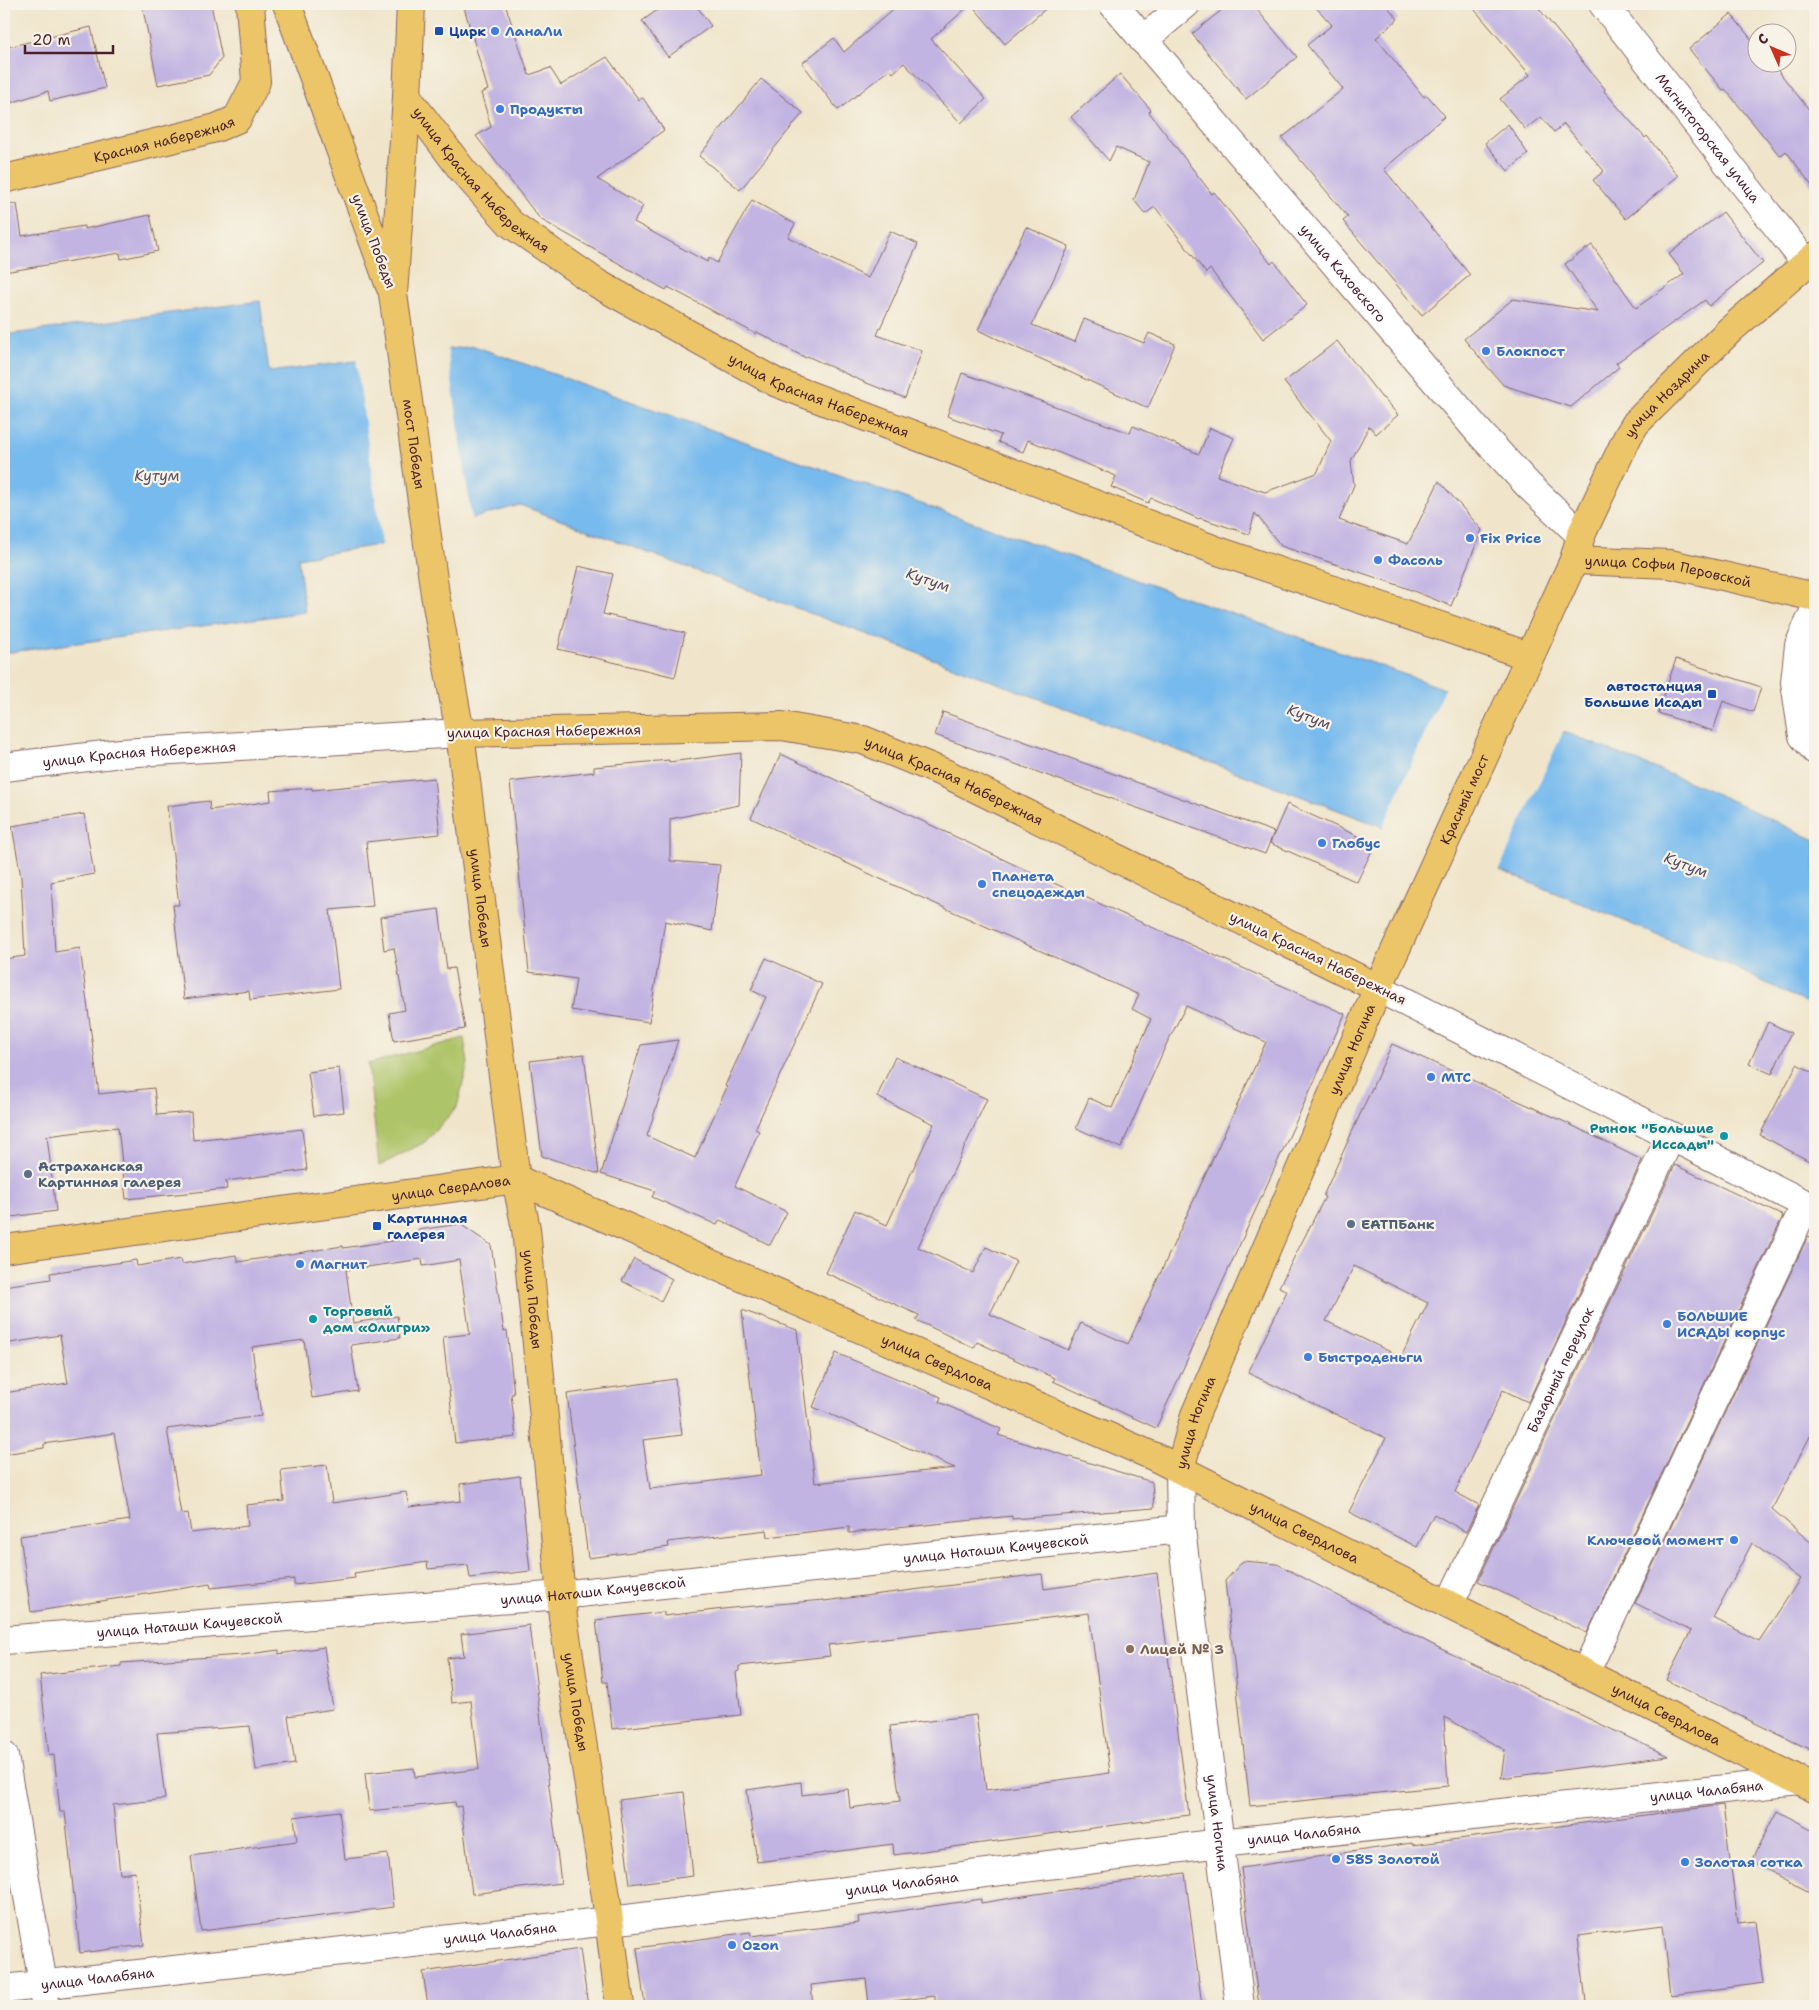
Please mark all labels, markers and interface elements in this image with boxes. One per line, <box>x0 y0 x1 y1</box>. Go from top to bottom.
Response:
scale bar <box>25 22 112 54</box>
place label: Цирк <box>449 22 486 40</box>
place label: ЛанаЛи <box>505 22 563 40</box>
north arrow <box>1746 22 1796 72</box>
marker: Цирк <box>433 25 445 37</box>
marker: ЛанаЛи <box>489 25 501 37</box>
text: С <box>1753 29 1772 48</box>
text: 20 m <box>32 30 71 50</box>
street label: Магнитогорская улица <box>1651 69 1764 206</box>
place label: Продукты <box>510 100 583 118</box>
street label: улица Красная Набережная <box>409 103 553 257</box>
marker: Продукты <box>494 103 506 115</box>
street label: Красная набережная <box>92 112 238 166</box>
street label: улица Победы <box>348 191 400 291</box>
street label: улица Каховского <box>1296 220 1390 326</box>
place label: Блокпост <box>1496 342 1566 360</box>
marker: Блокпост <box>1480 345 1492 357</box>
street label: улица Ноздрина <box>1620 347 1713 441</box>
street label: улица Красная Набережная <box>726 349 912 441</box>
street label: мост Победы <box>399 398 429 490</box>
water label: Кутум <box>134 466 180 486</box>
place label: Fix Price <box>1480 529 1541 547</box>
marker: Fix Price <box>1464 532 1476 544</box>
place label: Фасоль <box>1388 551 1443 569</box>
street label: улица Софьи Перовской <box>1584 551 1753 591</box>
marker: Фасоль <box>1372 554 1384 566</box>
water label: Кутум <box>903 563 953 597</box>
place label: автостанция Большие Исады <box>1584 677 1702 711</box>
marker: автостанция Большие Исады <box>1706 688 1718 700</box>
water label: Кутум <box>1284 700 1334 734</box>
street label: улица Красная Набережная <box>447 720 641 742</box>
street label: улица Красная Набережная <box>862 733 1046 829</box>
street label: улица Красная Набережная <box>42 737 237 771</box>
street label: Красный мост <box>1436 751 1493 848</box>
place label: Глобус <box>1332 834 1380 852</box>
marker: Глобус <box>1316 837 1328 849</box>
street label: улица Победы <box>466 847 496 949</box>
water label: Кутум <box>1661 848 1711 882</box>
place label: Планета спецодежды <box>992 867 1085 901</box>
marker: Планета спецодежды <box>976 878 988 890</box>
street label: улица Красная Набережная <box>1227 907 1409 1009</box>
street label: улица Ногина <box>1324 1001 1379 1098</box>
place label: МТС <box>1441 1068 1471 1086</box>
marker: МТС <box>1425 1071 1437 1083</box>
place label: Рынок "Большие Иссады" <box>1590 1119 1714 1153</box>
marker: Рынок "Большие Иссады" <box>1718 1130 1730 1142</box>
place label: Астраханская Картинная галерея <box>38 1157 181 1191</box>
marker: Астраханская Картинная галерея <box>22 1168 34 1180</box>
street label: улица Свердлова <box>390 1171 512 1205</box>
place label: Картинная галерея <box>387 1209 468 1243</box>
place label: ЕАТПБанк <box>1361 1215 1435 1233</box>
marker: ЕАТПБанк <box>1345 1218 1357 1230</box>
marker: Картинная галерея <box>371 1220 383 1232</box>
street label: улица Победы <box>519 1249 546 1350</box>
place label: Магнит <box>310 1255 368 1273</box>
marker: Магнит <box>294 1258 306 1270</box>
place label: Торговый дом «Олигри» <box>323 1302 431 1336</box>
street label: Базарный переулок <box>1523 1304 1598 1436</box>
place label: БОЛЬШИЕ ИСАДЫ корпус <box>1677 1307 1785 1341</box>
marker: Торговый дом «Олигри» <box>307 1313 319 1325</box>
marker: БОЛЬШИЕ ИСАДЫ корпус <box>1661 1318 1673 1330</box>
street label: улица Свердлова <box>879 1330 996 1394</box>
place label: Быстроденьги <box>1318 1348 1423 1366</box>
marker: Быстроденьги <box>1302 1351 1314 1363</box>
street label: улица Ногина <box>1171 1373 1220 1471</box>
street label: улица Свердлова <box>1247 1497 1362 1567</box>
street label: улица Наташи Качуевской <box>902 1530 1089 1567</box>
place label: Ключевой момент <box>1587 1531 1725 1549</box>
marker: Ключевой момент <box>1728 1534 1740 1546</box>
street label: улица Наташи Качуевской <box>500 1573 687 1609</box>
street label: улица Наташи Качуевской <box>96 1609 283 1641</box>
place label: Лицей № 3 <box>1140 1640 1224 1658</box>
marker: Лицей № 3 <box>1124 1643 1136 1655</box>
street label: улица Победы <box>560 1651 593 1753</box>
street label: улица Свердлова <box>1609 1679 1724 1749</box>
street label: улица Ногина <box>1202 1773 1232 1872</box>
street label: улица Чалабяна <box>1649 1776 1764 1806</box>
street label: улица Чалабяна <box>1246 1819 1362 1849</box>
place label: 585 Золотой <box>1346 1850 1440 1868</box>
marker: 585 Золотой <box>1330 1853 1342 1865</box>
place label: Золотая сотка <box>1695 1853 1803 1871</box>
marker: Золотая сотка <box>1679 1856 1691 1868</box>
street label: улица Чалабяна <box>844 1868 960 1900</box>
street label: улица Чалабяна <box>442 1918 558 1949</box>
place label: Ozon <box>742 1936 779 1954</box>
marker: Ozon <box>726 1939 738 1951</box>
street label: улица Чалабяна <box>40 1963 155 1994</box>

